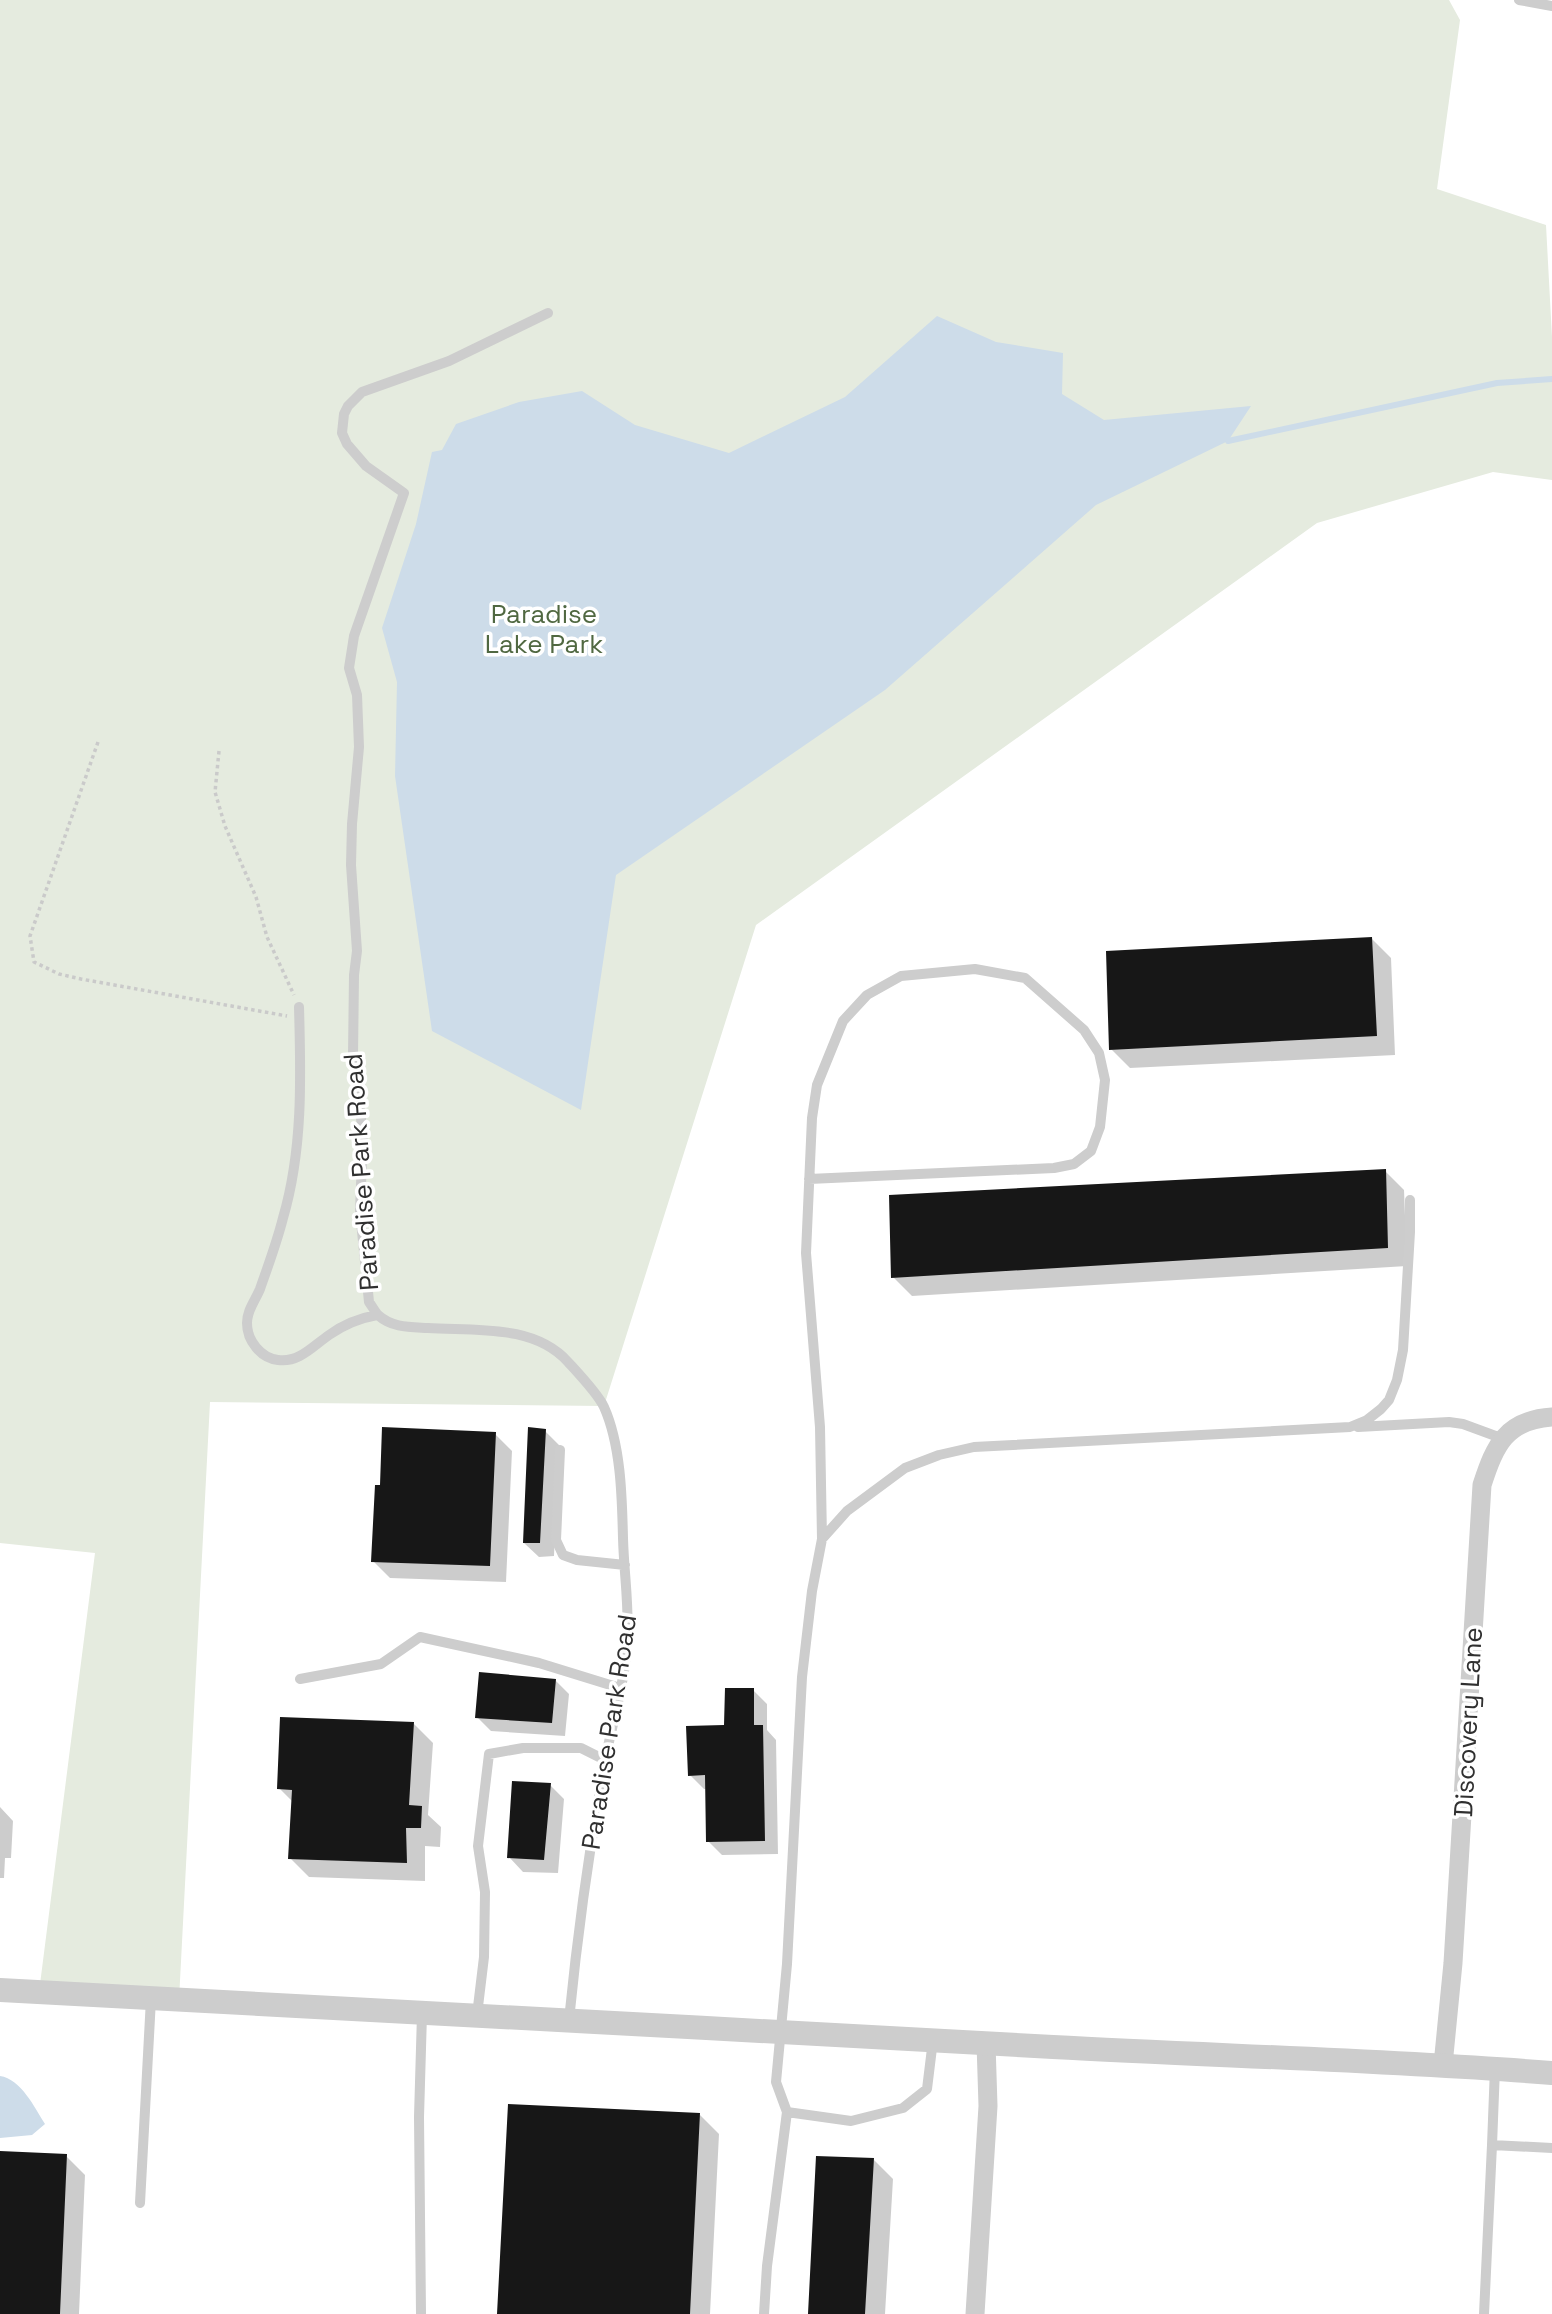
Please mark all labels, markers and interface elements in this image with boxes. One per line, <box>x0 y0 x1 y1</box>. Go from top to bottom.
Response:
park label: Paradise Lake Park <box>485 597 603 661</box>
street label: Paradise Park Road <box>336 1052 386 1292</box>
street label: Paradise Park Road <box>574 1612 644 1852</box>
street label: Discovery Lane <box>1446 1626 1490 1818</box>

